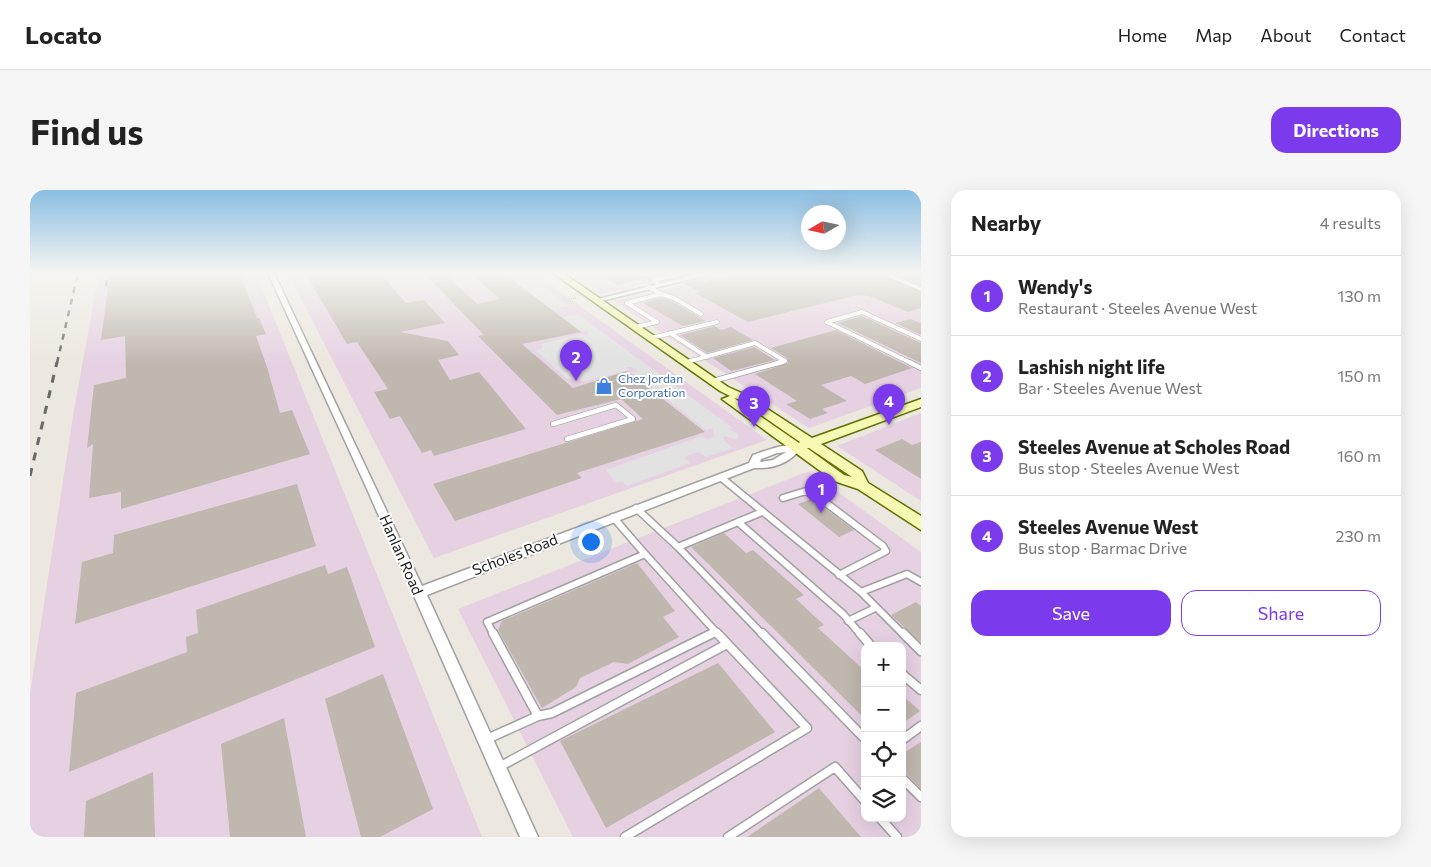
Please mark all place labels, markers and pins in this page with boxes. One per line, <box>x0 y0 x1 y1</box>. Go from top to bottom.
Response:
pin: 2 <box>560 340 592 381</box>
place label: Chez Jordan Corporation <box>618 371 685 399</box>
shop icon: Chez Jordan Corporation <box>594 376 614 396</box>
pin: 4 <box>873 384 905 425</box>
pin: 3 <box>738 386 770 427</box>
pin: 1 <box>805 472 837 513</box>

